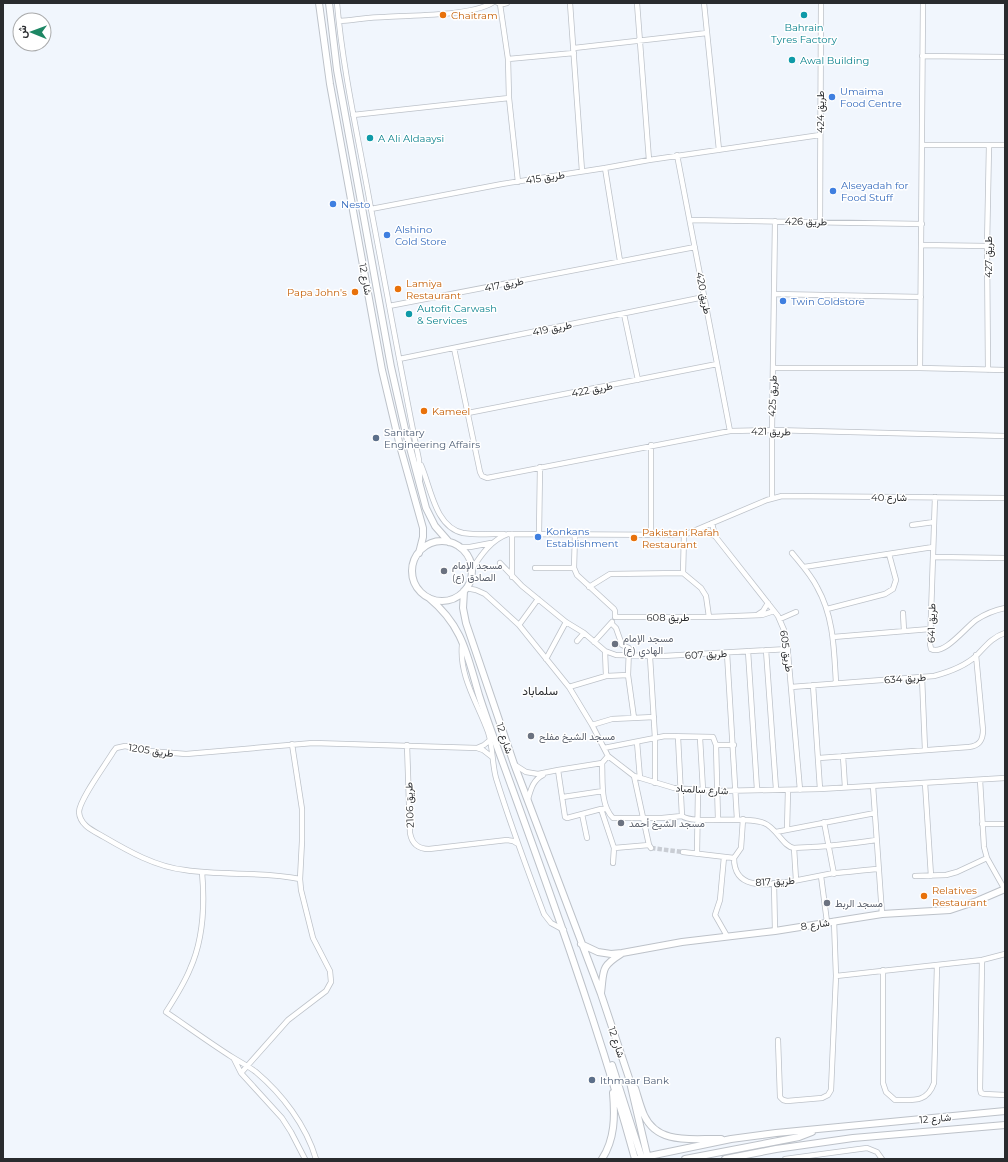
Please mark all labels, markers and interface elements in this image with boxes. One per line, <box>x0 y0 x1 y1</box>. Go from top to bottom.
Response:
place label: Chaitram <box>451 9 498 22</box>
marker: Chaitram <box>438 10 448 20</box>
marker: Bahrain Tyres Factory <box>799 10 809 20</box>
north arrow <box>12 12 52 52</box>
place label: Bahrain Tyres Factory <box>771 21 837 46</box>
text: ش <box>15 25 29 39</box>
place label: Awal Building <box>800 54 869 67</box>
marker: Awal Building <box>787 55 797 65</box>
place label: Umaima Food Centre <box>840 85 902 110</box>
street label: طريق 424 <box>814 90 827 133</box>
marker: Umaima Food Centre <box>827 92 837 102</box>
place label: A Ali Aldaaysi <box>378 132 444 145</box>
marker: A Ali Aldaaysi <box>365 133 375 143</box>
street label: طريق 415 <box>525 168 566 187</box>
place label: Alseyadah for Food Stuff <box>841 179 908 204</box>
marker: Alseyadah for Food Stuff <box>828 186 838 196</box>
place label: Nesto <box>341 198 370 211</box>
marker: Nesto <box>328 199 338 209</box>
street label: طريق 426 <box>785 215 828 228</box>
place label: Alshino Cold Store <box>395 223 446 248</box>
marker: Alshino Cold Store <box>382 230 392 240</box>
street label: طريق 427 <box>982 236 995 278</box>
street label: شارع 12 <box>356 262 375 296</box>
street label: طريق 420 <box>693 271 714 316</box>
street label: طريق 417 <box>483 274 525 295</box>
place label: Lamiya Restaurant <box>406 277 461 302</box>
marker: Lamiya Restaurant <box>393 284 403 294</box>
place label: Papa John's <box>287 286 347 299</box>
marker: Papa John's <box>350 287 360 297</box>
place label: Twin Coldstore <box>791 295 865 308</box>
marker: Twin Coldstore <box>778 296 788 306</box>
place label: Autofit Carwash & Services <box>417 302 497 327</box>
marker: Autofit Carwash & Services <box>404 309 414 319</box>
street label: طريق 419 <box>531 318 573 339</box>
street label: طريق 425 <box>765 374 780 417</box>
street label: طريق 422 <box>570 379 614 400</box>
place label: Kameel <box>432 405 470 418</box>
marker: Kameel <box>419 406 429 416</box>
street label: طريق 421 <box>751 425 791 438</box>
place label: Sanitary Engineering Affairs <box>384 426 480 451</box>
marker: Sanitary Engineering Affairs <box>371 433 381 443</box>
street label: شارع 40 <box>871 491 907 504</box>
place label: Konkans Establishment <box>546 525 619 550</box>
place label: Pakistani Rafah Restaurant <box>642 526 719 551</box>
marker: Konkans Establishment <box>533 532 543 542</box>
marker: Pakistani Rafah Restaurant <box>629 533 639 543</box>
place label: مسجد الإمام الصادق (ع) <box>452 559 502 584</box>
marker: مسجد الإمام الصادق (ع) <box>439 566 449 576</box>
street label: طريق 641 <box>925 602 938 643</box>
street label: طريق 608 <box>647 611 690 624</box>
street label: طريق 605 <box>777 629 796 673</box>
place label: مسجد الإمام الهادي (ع) <box>623 632 673 659</box>
marker: مسجد الإمام الهادي (ع) <box>610 639 620 649</box>
street label: طريق 607 <box>685 647 728 662</box>
street label: طريق 634 <box>884 671 927 686</box>
district label: سلماباد <box>522 683 558 698</box>
street label: شارع 12 <box>493 721 516 756</box>
place label: مسجد الشيخ مفلح <box>539 730 615 743</box>
marker: مسجد الشيخ مفلح <box>526 731 536 741</box>
street label: طريق 1205 <box>128 741 175 760</box>
street label: طريق 2106 <box>402 781 417 828</box>
street label: شارع سالمباد <box>675 782 729 797</box>
place label: مسجد الشيخ أحمد <box>629 817 705 830</box>
marker: مسجد الشيخ أحمد <box>616 818 626 828</box>
street label: طريق 817 <box>755 874 796 889</box>
place label: Relatives Restaurant <box>932 884 987 909</box>
marker: Relatives Restaurant <box>919 891 929 901</box>
place label: مسجد الربط <box>835 897 883 910</box>
marker: مسجد الربط <box>822 898 832 908</box>
street label: شارع 8 <box>800 916 831 933</box>
street label: شارع 12 <box>605 1025 628 1060</box>
place label: Ithmaar Bank <box>600 1074 669 1087</box>
marker: Ithmaar Bank <box>587 1075 597 1085</box>
street label: شارع 12 <box>919 1111 952 1126</box>

